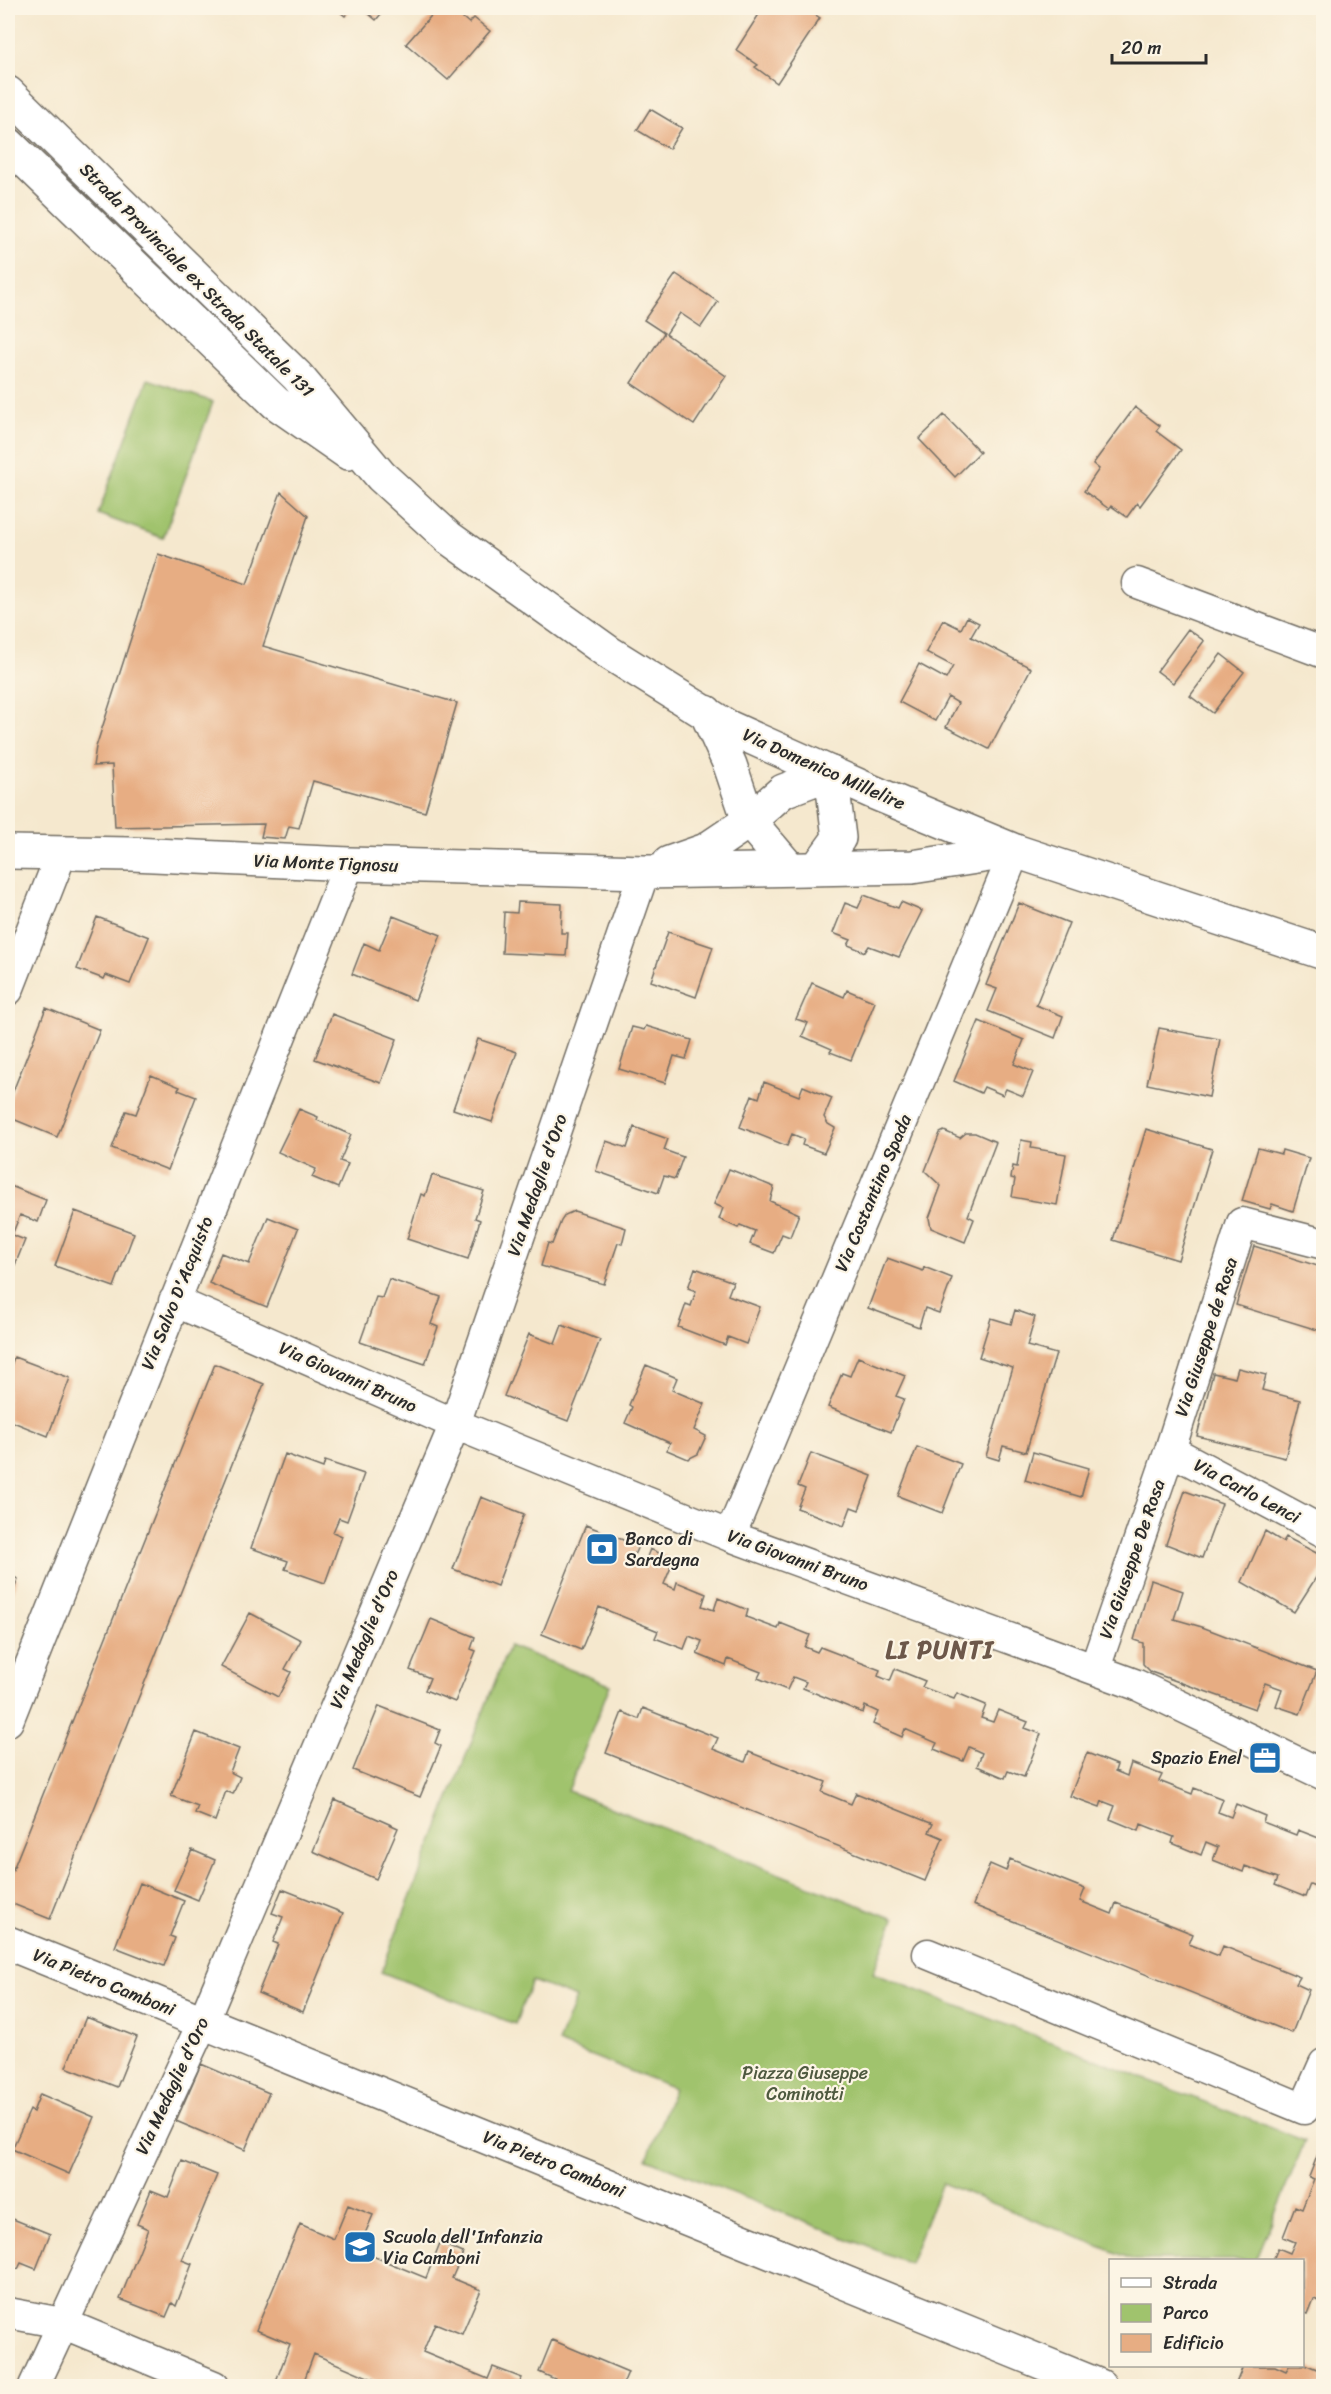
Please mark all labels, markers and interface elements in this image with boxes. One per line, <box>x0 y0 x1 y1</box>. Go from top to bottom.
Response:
scale bar <box>1112 27 1206 65</box>
text: 20 m <box>1121 32 1161 64</box>
street label: Strada Provinciale ex Strada Statale 131 <box>72 155 323 406</box>
street label: Via Domenico Millelire <box>737 719 911 819</box>
street label: Via Monte Tignosu <box>253 844 399 882</box>
street label: Via Costantino Spada <box>825 1108 921 1277</box>
street label: Via Medaglie d'Oro <box>498 1109 576 1261</box>
street label: Via Salvo D'Acquisto <box>132 1211 222 1375</box>
street label: Via Giuseppe de Rosa <box>1165 1253 1247 1421</box>
street label: Via Giovanni Bruno <box>274 1332 422 1422</box>
street label: Via Carlo Lenci <box>1188 1449 1307 1533</box>
street label: Via Giuseppe De Rosa <box>1090 1475 1174 1643</box>
street label: Via Giovanni Bruno <box>723 1520 873 1600</box>
place label: Banco di Sardegna <box>625 1523 699 1576</box>
bank icon: Banco di Sardegna <box>584 1531 620 1567</box>
street label: Via Medaglie d'Oro <box>320 1564 408 1714</box>
district label: LI PUNTI <box>886 1629 995 1671</box>
office icon: Spazio Enel <box>1247 1740 1283 1776</box>
place label: Spazio Enel <box>1151 1742 1243 1774</box>
street label: Via Pietro Camboni <box>28 1939 181 2026</box>
street label: Via Medaglie d'Oro <box>126 2012 218 2160</box>
park label: Piazza Giuseppe Cominotti <box>742 2057 868 2110</box>
street label: Via Pietro Camboni <box>478 2121 631 2208</box>
place label: Scuola dell'Infanzia Via Camboni <box>383 2221 543 2274</box>
school or university icon: Scuola dell'Infanzia Via Camboni <box>342 2229 378 2265</box>
legend <box>1109 2259 1304 2367</box>
text: Strada <box>1163 2267 1218 2299</box>
text: Parco <box>1163 2297 1208 2329</box>
text: Edificio <box>1163 2327 1224 2359</box>

